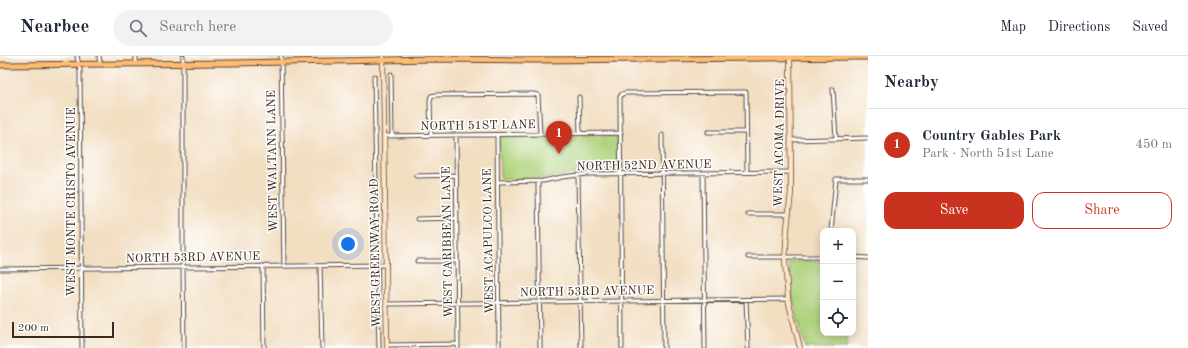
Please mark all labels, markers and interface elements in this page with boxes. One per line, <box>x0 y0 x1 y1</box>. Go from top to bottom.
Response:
search box <box>113 10 393 46</box>
icon: search <box>127 17 149 39</box>
text: Nearbee <box>20 18 89 37</box>
text: Search here <box>159 20 236 35</box>
text: Map <box>1000 20 1026 34</box>
text: Directions <box>1048 20 1110 34</box>
text: Saved <box>1132 20 1168 34</box>
text: Nearby <box>884 74 939 91</box>
street label: WEST ACOMA DRIVE <box>773 79 787 207</box>
street label: WEST WALTANN LANE <box>266 90 280 232</box>
street label: WEST MONTE CRISTO AVENUE <box>66 107 78 297</box>
street label: NORTH 51ST LANE <box>420 118 536 133</box>
pin: 1 <box>546 121 572 154</box>
text: Country Gables Park <box>922 129 1061 144</box>
text: 1 <box>893 138 901 151</box>
text: 450 m <box>1135 138 1172 151</box>
text: Park · North 51st Lane <box>922 147 1054 160</box>
street label: NORTH 52ND AVENUE <box>576 158 712 173</box>
street label: WEST CARIBBEAN LANE <box>441 166 455 318</box>
street label: WEST ACAPULCO LANE <box>482 168 496 314</box>
street label: WEST GREENWAY ROAD <box>369 178 383 328</box>
button: Save <box>884 192 1024 229</box>
button: Share <box>1032 192 1172 229</box>
map controls <box>820 228 856 336</box>
button: + <box>820 228 856 264</box>
your location <box>338 234 358 254</box>
street label: NORTH 53RD AVENUE <box>126 250 260 265</box>
button: − <box>820 264 856 300</box>
street label: NORTH 53RD AVENUE <box>520 284 654 299</box>
button: locate <box>820 300 856 336</box>
scale bar <box>12 320 114 339</box>
text: 200 m <box>18 323 49 334</box>

